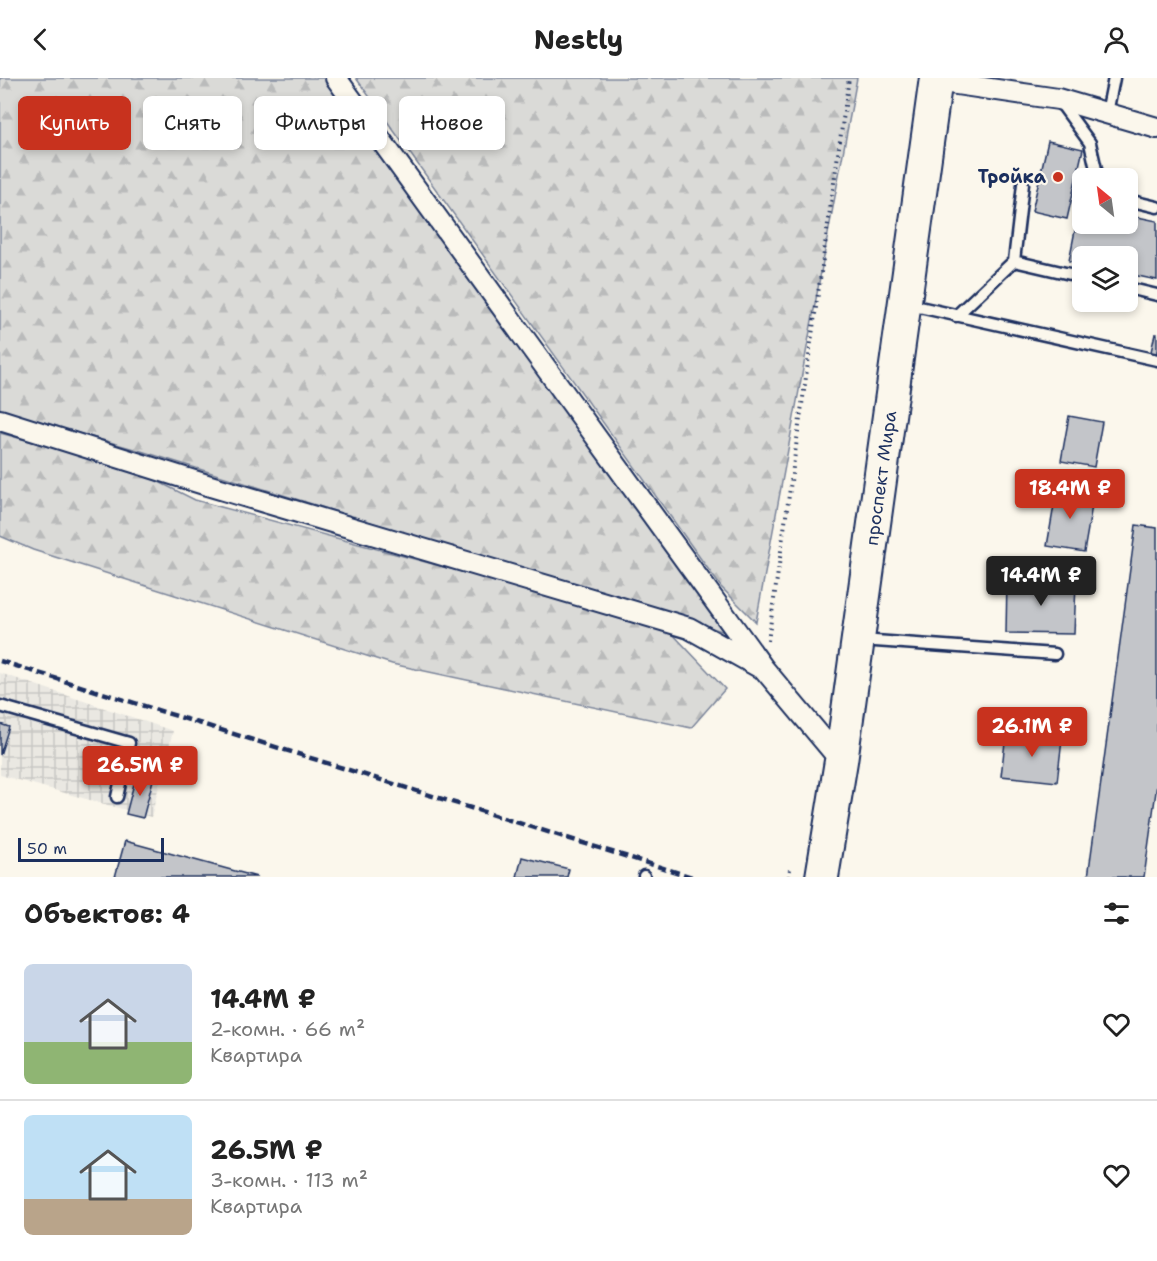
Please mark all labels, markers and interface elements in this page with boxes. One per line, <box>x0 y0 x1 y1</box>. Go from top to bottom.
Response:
text: Nestly <box>534 21 623 58</box>
icon: back <box>24 23 57 56</box>
icon: person <box>1100 23 1133 56</box>
chip: Купить <box>18 96 131 150</box>
chip: Снять <box>143 96 242 150</box>
chip: Фильтры <box>254 96 387 150</box>
chip: Новое <box>399 96 505 150</box>
place label: Тройка <box>978 165 1047 189</box>
north arrow <box>1072 168 1138 234</box>
map controls <box>1072 168 1138 312</box>
marker: Тройка <box>1051 170 1065 184</box>
button: layers <box>1072 246 1138 312</box>
street label: проспект Мира <box>860 409 902 547</box>
pin: 18.4M ₽ <box>1015 469 1125 520</box>
text: 18.4M ₽ <box>1029 475 1111 501</box>
pin: 14.4M ₽ <box>986 556 1096 607</box>
text: 14.4M ₽ <box>1000 562 1082 588</box>
pin: 26.1M ₽ <box>977 707 1087 758</box>
text: 26.1M ₽ <box>991 713 1073 739</box>
pin: 26.5M ₽ <box>85 746 195 797</box>
text: 26.5M ₽ <box>97 752 183 778</box>
scale bar <box>18 835 164 862</box>
text: 50 m <box>27 838 67 859</box>
text: Объектов: 4 <box>24 896 190 931</box>
icon: filters <box>1100 897 1133 930</box>
text: 14.4M ₽ <box>210 981 316 1016</box>
icon: home <box>72 988 144 1060</box>
icon: heart <box>1100 1008 1133 1041</box>
text: 2-комн. · 66 m² <box>210 1016 365 1042</box>
text: Квартира <box>210 1042 302 1068</box>
text: 26.5M ₽ <box>210 1132 323 1167</box>
icon: home <box>72 1139 144 1211</box>
icon: heart <box>1100 1159 1133 1192</box>
text: 3-комн. · 113 m² <box>210 1167 368 1193</box>
text: Квартира <box>210 1193 302 1219</box>

